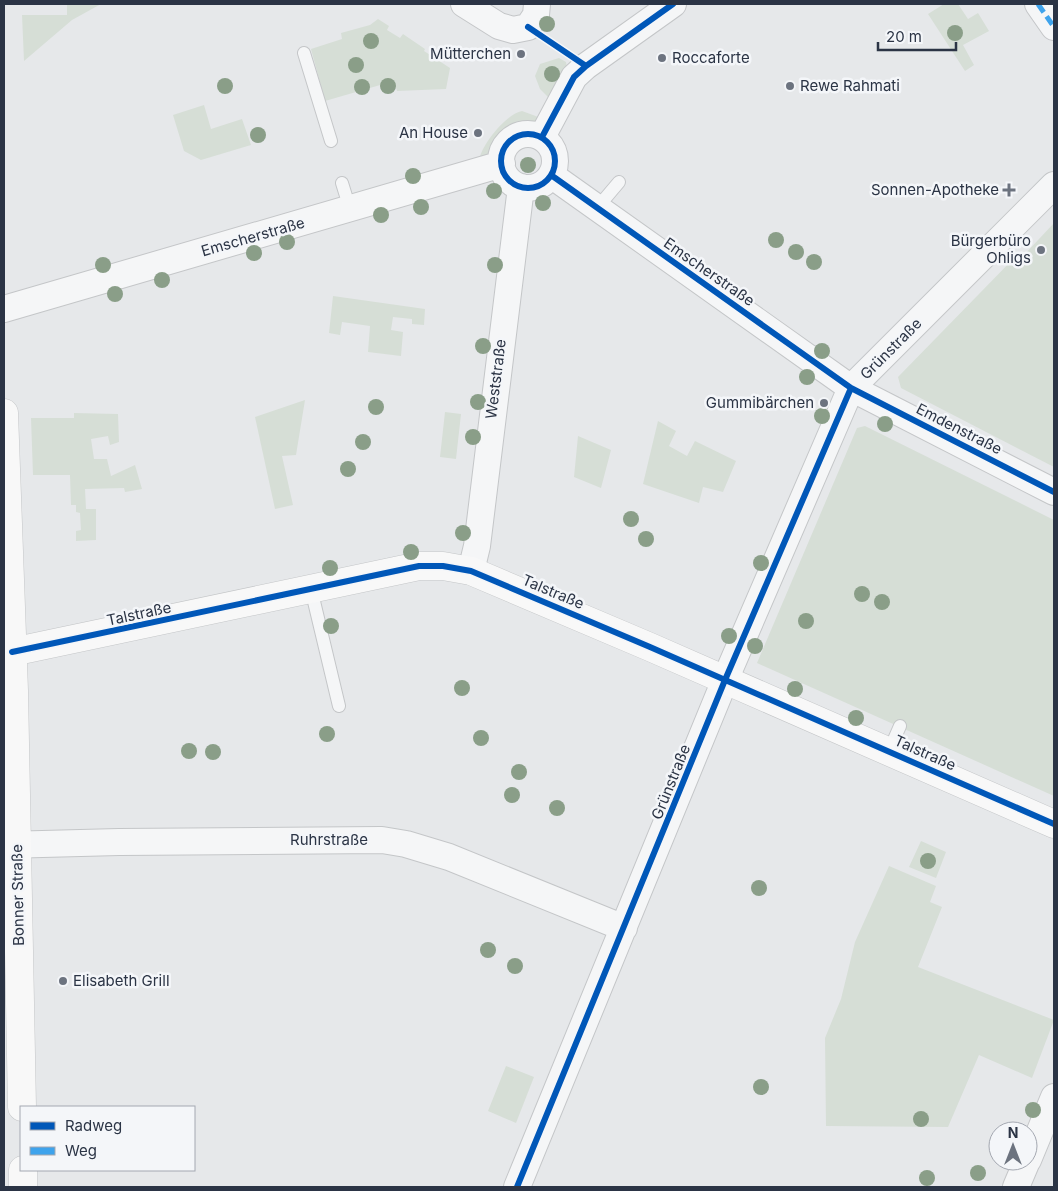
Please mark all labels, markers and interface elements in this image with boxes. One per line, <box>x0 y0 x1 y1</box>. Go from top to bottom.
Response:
scale bar <box>878 20 956 52</box>
text: 20 m <box>886 27 922 46</box>
place label: Mütterchen <box>430 44 511 63</box>
marker: Mütterchen <box>515 48 527 60</box>
place label: Roccaforte <box>672 48 750 67</box>
marker: Roccaforte <box>656 52 668 64</box>
place label: Rewe Rahmati <box>800 76 900 95</box>
marker: Rewe Rahmati <box>784 80 796 92</box>
place label: An House <box>399 123 468 142</box>
marker: An House <box>472 127 484 139</box>
place label: Sonnen-Apotheke <box>871 180 999 199</box>
marker: Sonnen-Apotheke <box>1003 184 1015 196</box>
street label: Emscherstraße <box>199 213 307 260</box>
place label: Bürgerbüro Ohligs <box>951 231 1031 267</box>
street label: Emscherstraße <box>660 233 758 310</box>
marker: Bürgerbüro Ohligs <box>1035 244 1047 256</box>
street label: Grünstraße <box>856 314 925 383</box>
street label: Weststraße <box>481 338 510 420</box>
place label: Gummibärchen <box>706 393 814 412</box>
marker: Gummibärchen <box>818 397 830 409</box>
street label: Emdenstraße <box>913 399 1005 458</box>
street label: Talstraße <box>519 570 587 613</box>
street label: Talstraße <box>105 597 173 630</box>
street label: Talstraße <box>891 731 959 775</box>
street label: Grünstraße <box>647 741 694 822</box>
street label: Ruhrstraße <box>290 830 368 849</box>
street label: Bonner Straße <box>7 844 28 946</box>
place label: Elisabeth Grill <box>73 971 170 990</box>
marker: Elisabeth Grill <box>57 975 69 987</box>
legend <box>20 1106 195 1171</box>
text: Radweg <box>65 1116 122 1135</box>
north arrow <box>988 1121 1038 1171</box>
text: N <box>1008 1124 1018 1141</box>
text: Weg <box>65 1141 97 1160</box>

